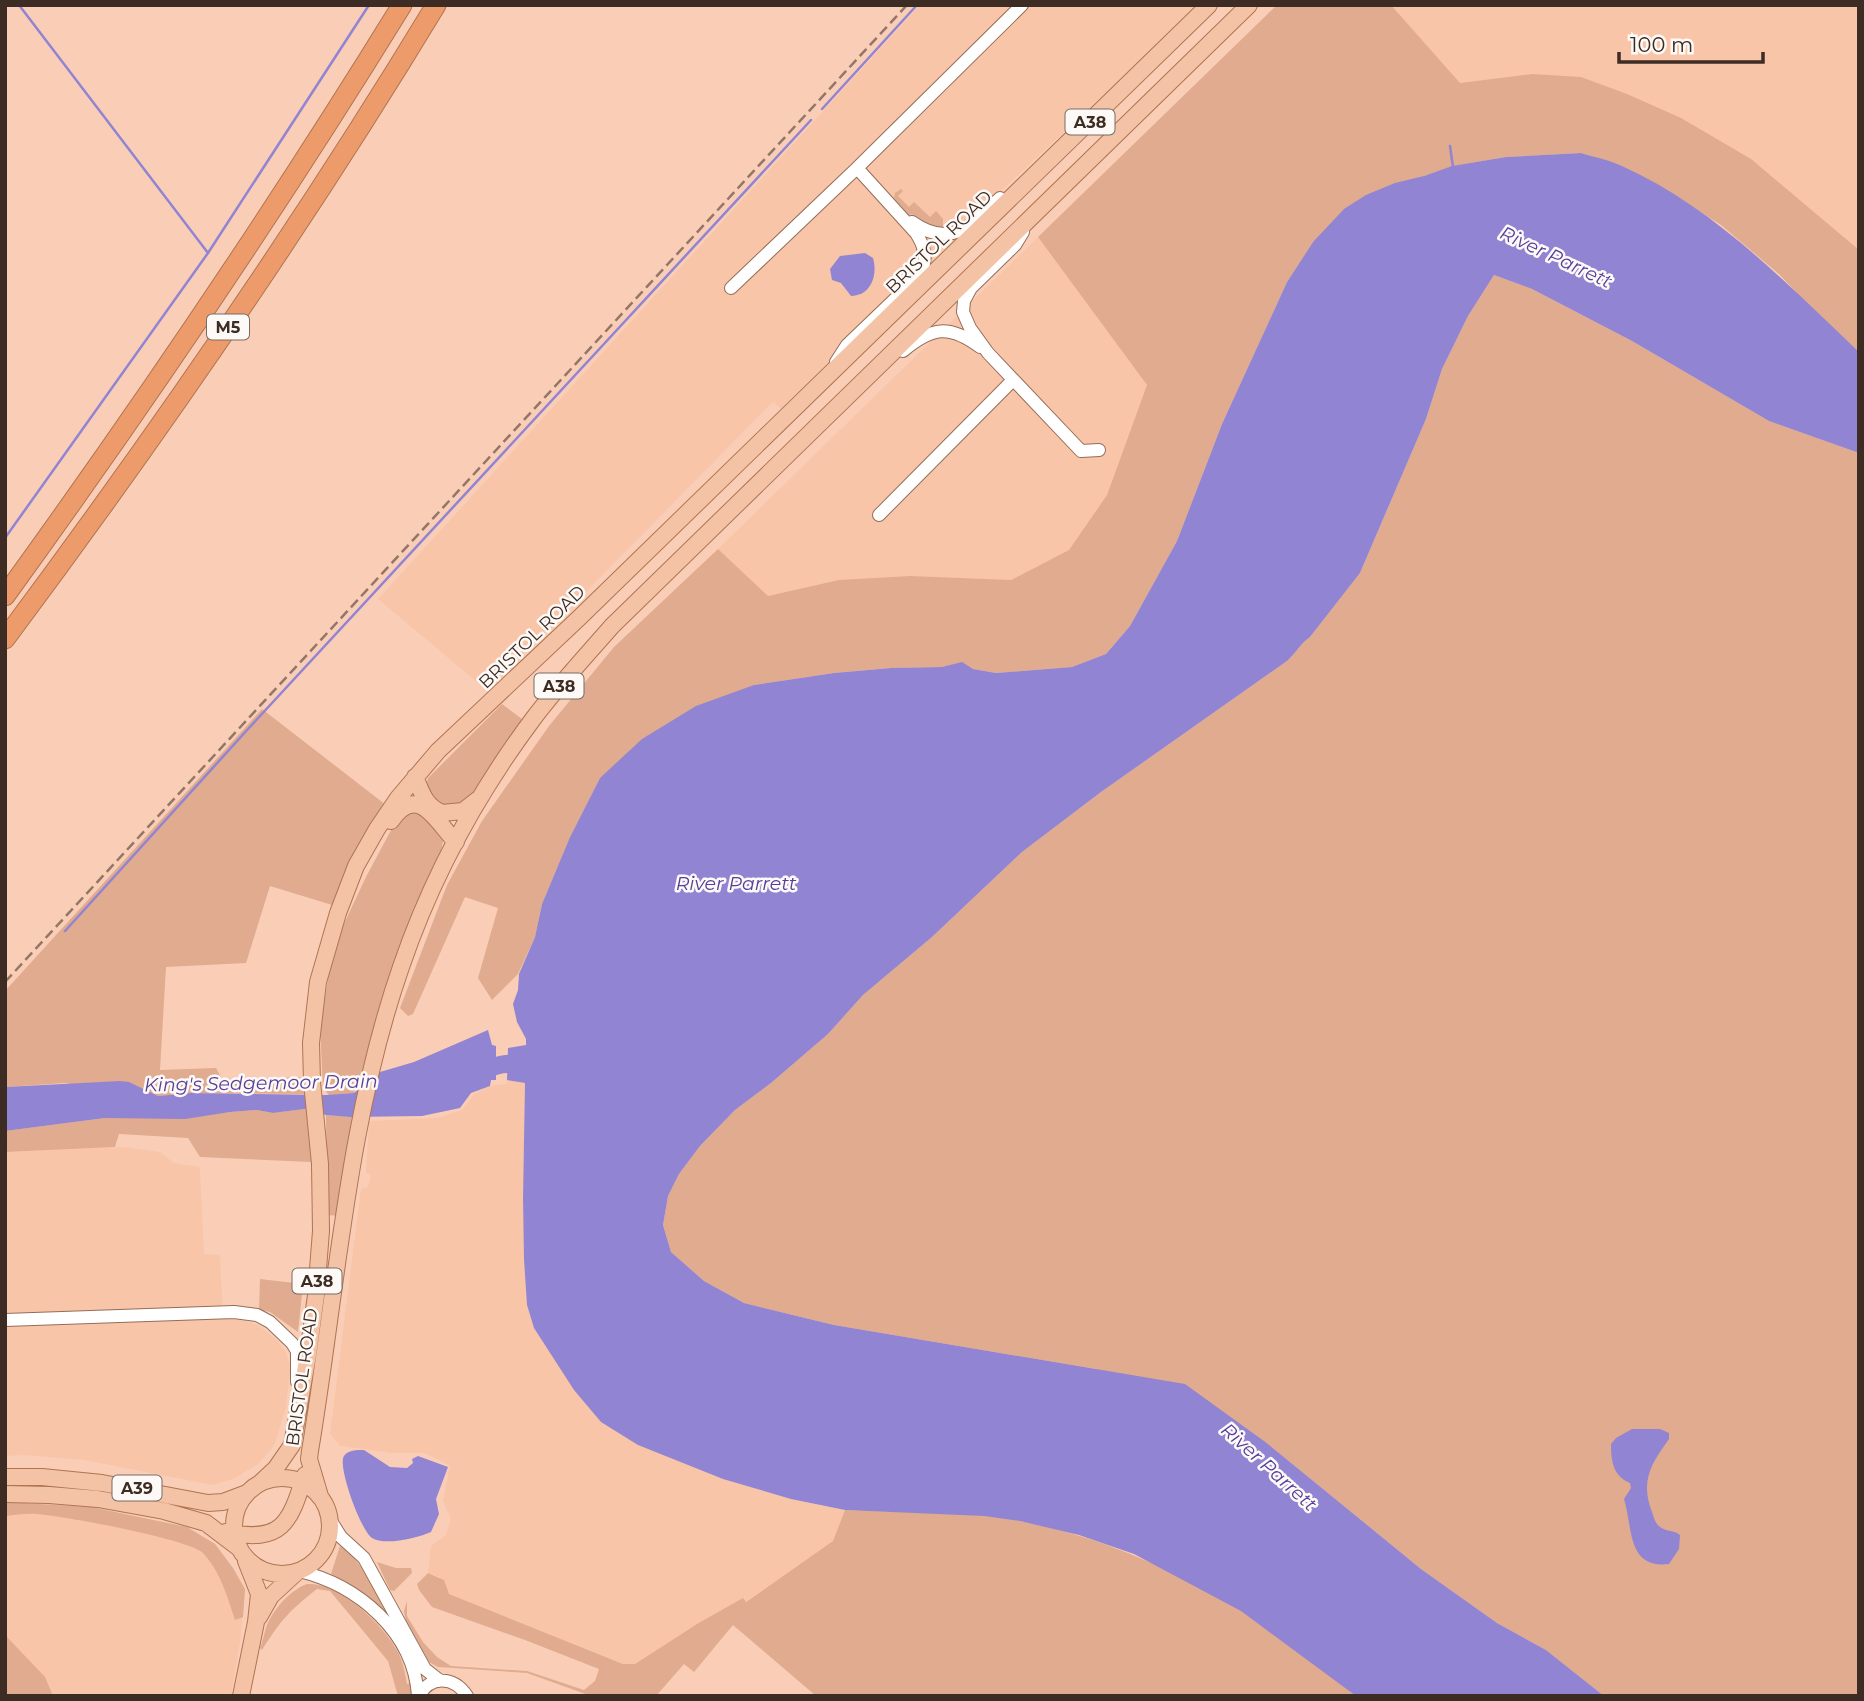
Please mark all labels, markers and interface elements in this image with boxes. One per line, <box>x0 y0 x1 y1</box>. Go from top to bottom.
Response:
scale bar <box>1619 21 1762 65</box>
text: 100 m <box>1630 32 1693 57</box>
road number: A38 <box>1066 110 1114 134</box>
street label: BRISTOL ROAD <box>881 186 997 298</box>
water label: River Parrett <box>1496 221 1616 293</box>
road number: M5 <box>207 314 249 340</box>
street label: BRISTOL ROAD <box>474 581 590 693</box>
road number: A38 <box>534 674 584 698</box>
water label: River Parrett <box>676 872 797 895</box>
water label: King's Sedgemoor Drain <box>144 1069 378 1097</box>
road number: A38 <box>292 1268 342 1294</box>
street label: BRISTOL ROAD <box>281 1307 323 1447</box>
water label: River Parrett <box>1216 1418 1322 1516</box>
road number: A39 <box>113 1476 162 1500</box>

